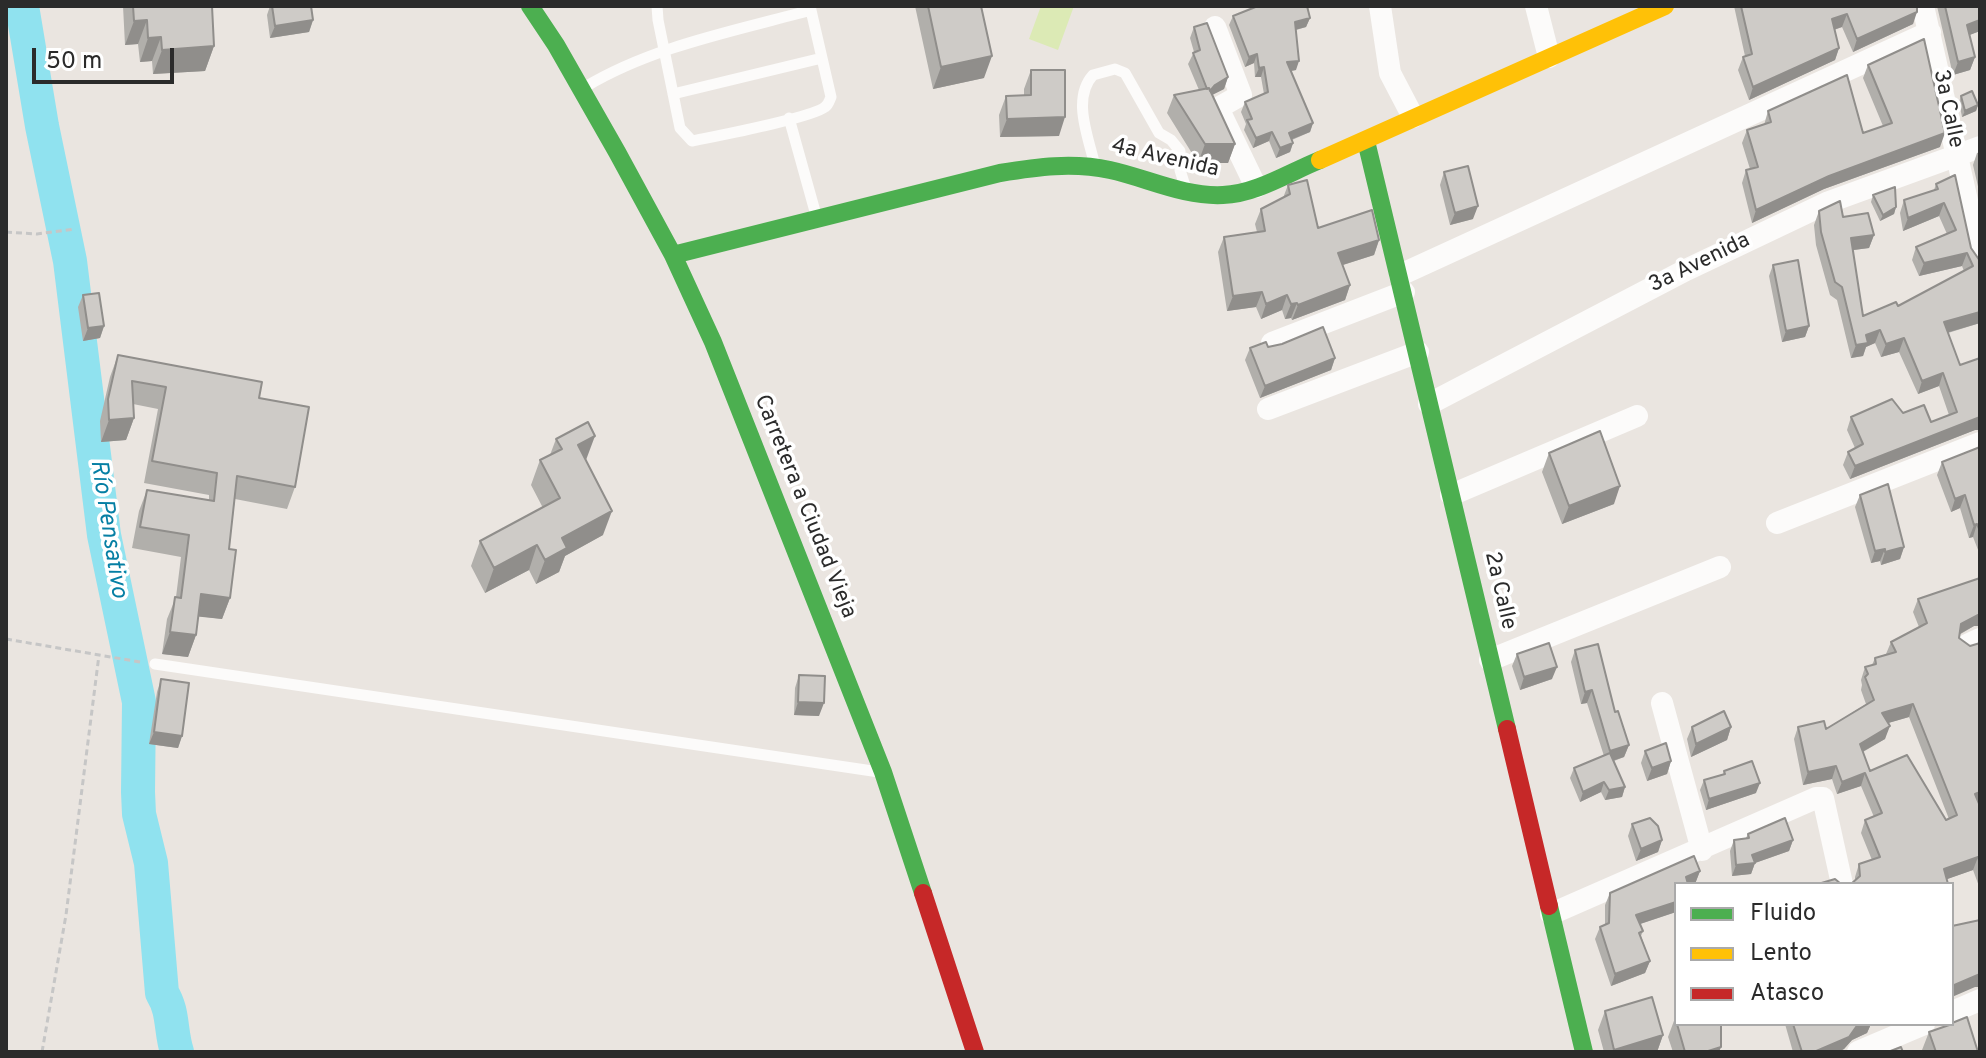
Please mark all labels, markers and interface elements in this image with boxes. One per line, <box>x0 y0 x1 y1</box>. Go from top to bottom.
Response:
scale bar <box>36 32 178 82</box>
text: 50 m <box>46 47 102 77</box>
street label: 3a Calle <box>1926 67 1968 151</box>
street label: 4a Avenida <box>1109 134 1221 184</box>
street label: 3a Avenida <box>1645 228 1755 300</box>
street label: Carretera a Ciudad Vieja <box>747 391 861 623</box>
water label: Río Pensativo <box>82 458 132 600</box>
street label: 2a Calle <box>1477 549 1521 633</box>
legend <box>1674 882 1954 1026</box>
text: Fluido <box>1750 899 1816 929</box>
text: Lento <box>1750 939 1812 969</box>
text: Atasco <box>1750 979 1824 1009</box>

